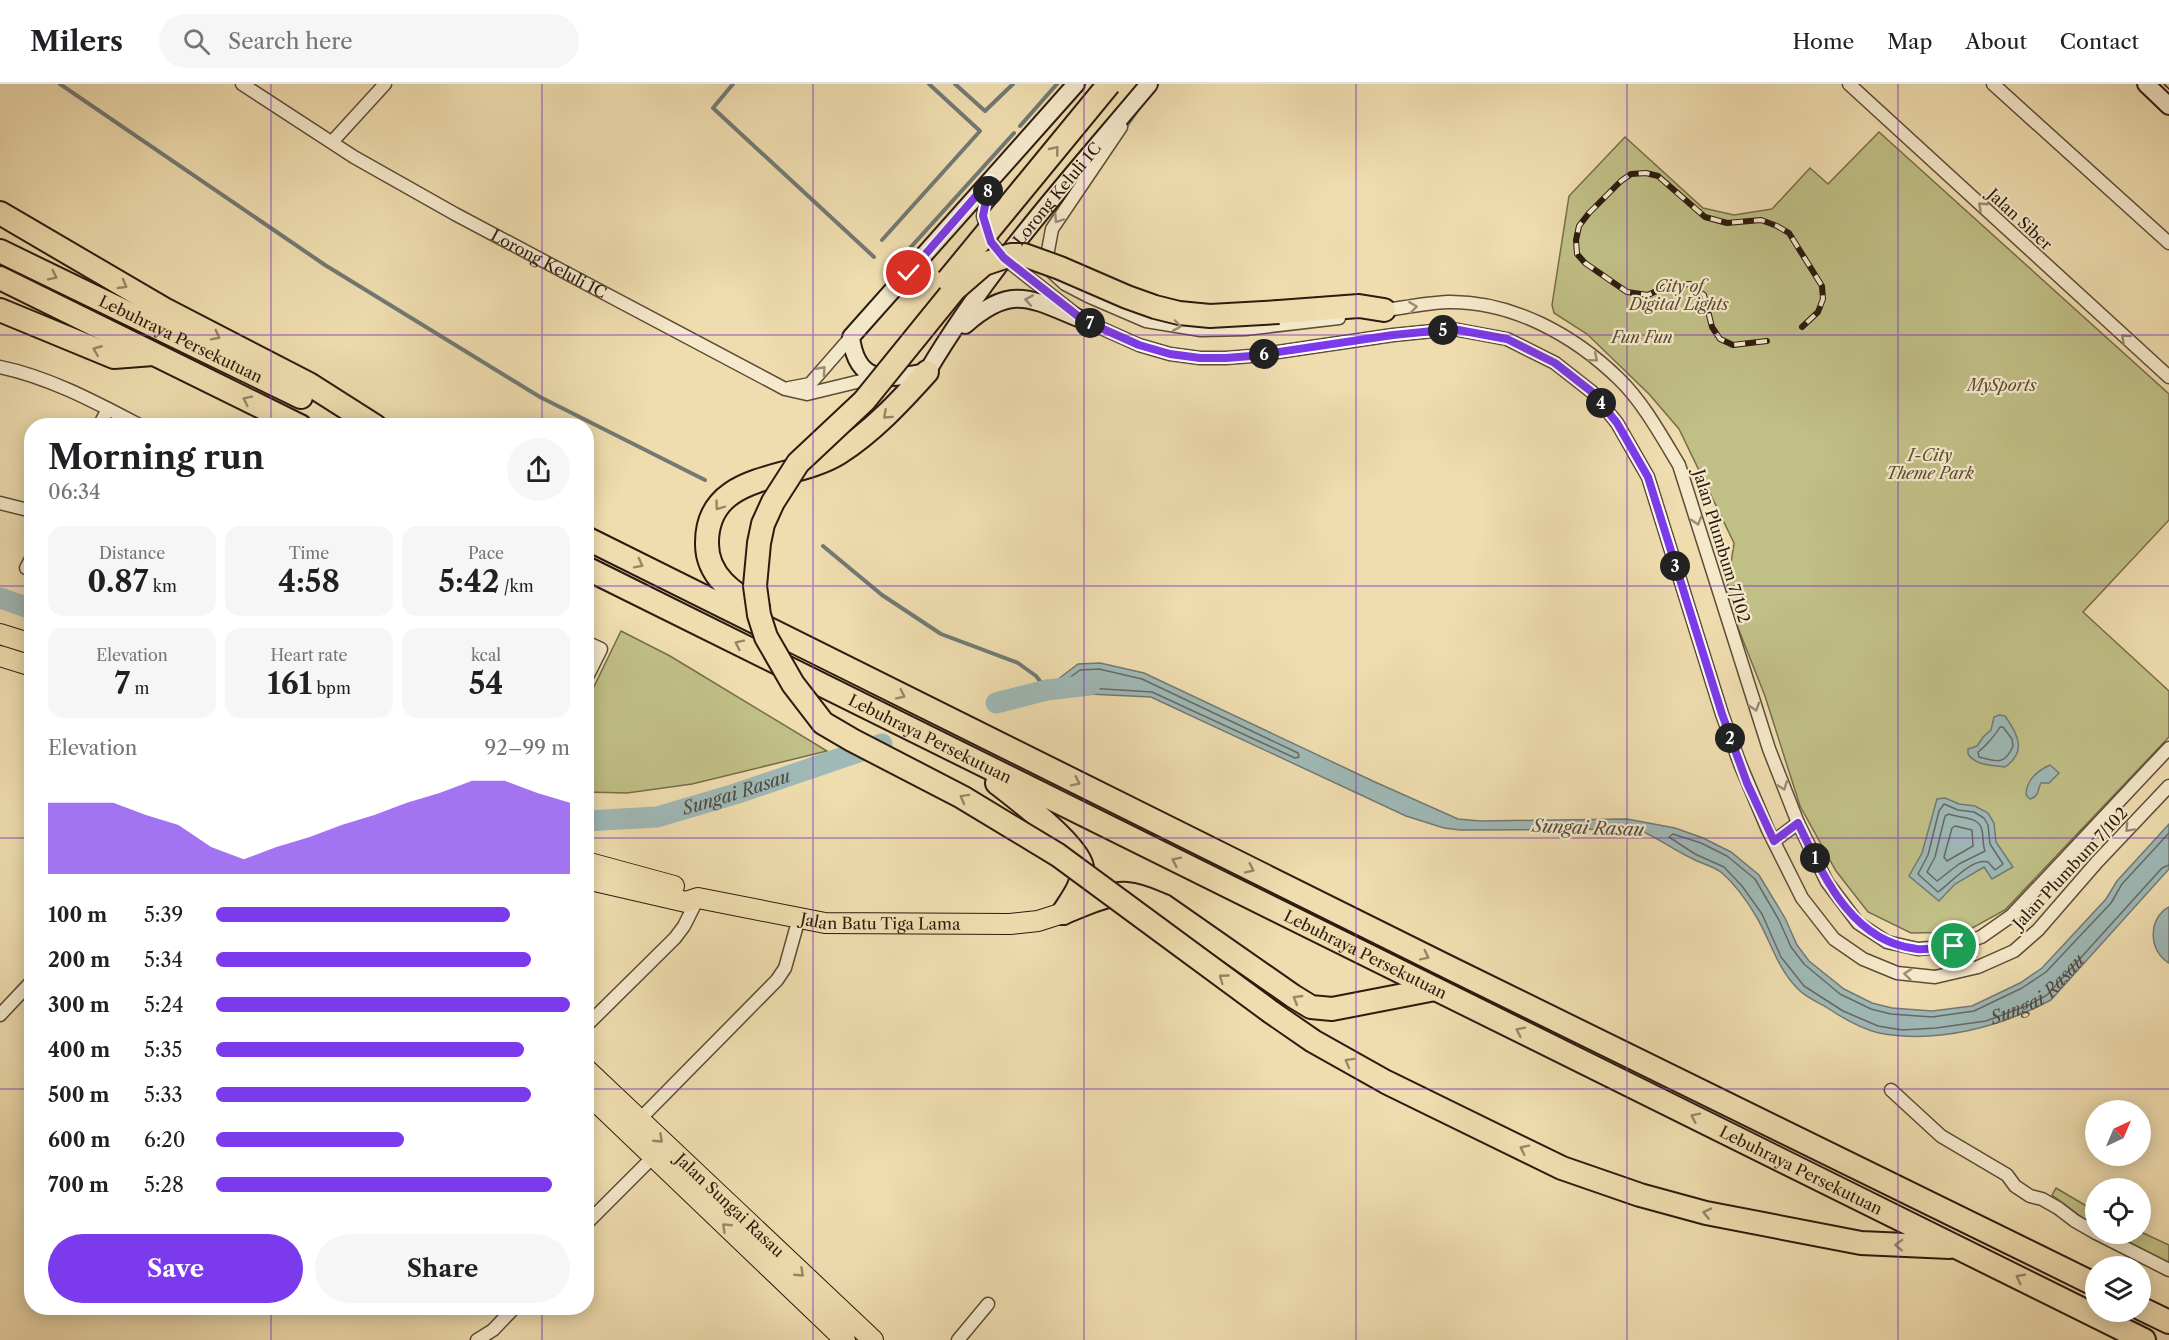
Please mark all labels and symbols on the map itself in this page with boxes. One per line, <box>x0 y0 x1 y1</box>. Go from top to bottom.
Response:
street label: Lorong Keluli 1C <box>1008 138 1105 249</box>
one-way arrow <box>1048 146 1059 157</box>
pin: 8 <box>973 176 1003 206</box>
street label: Jalan Siber <box>1981 182 2057 254</box>
one-way arrow <box>1978 202 1989 213</box>
one-way arrow <box>1054 213 1066 223</box>
street label: Lorong Keluli 1C <box>488 225 610 303</box>
pin <box>883 247 934 298</box>
one-way arrow <box>46 269 57 281</box>
park label: City of Digital Lights <box>1627 276 1729 314</box>
one-way arrow <box>117 278 127 289</box>
street label: Lebuhraya Persekutuan <box>96 291 266 387</box>
one-way arrow <box>1024 295 1033 307</box>
one-way arrow <box>1408 301 1417 314</box>
pin: 7 <box>1075 308 1105 338</box>
pin: 5 <box>1428 315 1458 345</box>
one-way arrow <box>1172 319 1182 332</box>
park label: Fun Fun <box>1609 327 1673 347</box>
one-way arrow <box>209 328 220 340</box>
one-way arrow <box>2122 334 2132 345</box>
pin: 6 <box>1249 339 1279 369</box>
one-way arrow <box>93 345 104 357</box>
one-way arrow <box>1587 350 1598 361</box>
one-way arrow <box>815 366 826 377</box>
park label: MySports <box>1966 375 2036 395</box>
pin: 4 <box>1586 388 1616 418</box>
one-way arrow <box>243 396 254 407</box>
one-way arrow <box>883 408 894 419</box>
park label: I-City Theme Park <box>1886 445 1974 483</box>
street label: Jalan Plumbum 7/102 <box>1688 464 1755 625</box>
one-way arrow <box>715 499 726 510</box>
one-way arrow <box>1690 515 1702 526</box>
pin: 3 <box>1660 551 1690 581</box>
one-way arrow <box>632 557 643 568</box>
one-way arrow <box>735 640 745 651</box>
one-way arrow <box>895 688 905 699</box>
street label: Lebuhraya Persekutuan <box>845 690 1015 787</box>
one-way arrow <box>1748 701 1761 712</box>
pin: 2 <box>1715 723 1745 753</box>
water label: Sungai Rasau <box>679 765 793 820</box>
one-way arrow <box>1069 774 1080 786</box>
one-way arrow <box>1776 780 1789 791</box>
one-way arrow <box>960 794 971 805</box>
street label: Jalan Plumbum 7/102 <box>2006 803 2132 935</box>
water label: Sungai Rasau <box>1531 815 1645 841</box>
one-way arrow <box>2125 822 2136 832</box>
pin: 1 <box>1800 843 1830 873</box>
one-way arrow <box>1172 856 1183 868</box>
one-way arrow <box>1244 861 1255 873</box>
street label: Lebuhraya Persekutuan <box>1281 905 1450 1003</box>
street label: Jalan Batu Tiga Lama <box>796 908 961 934</box>
pin <box>1928 920 1979 971</box>
one-way arrow <box>1418 948 1429 960</box>
water label: Sungai Rasau <box>1986 949 2090 1030</box>
one-way arrow <box>1903 968 1913 981</box>
one-way arrow <box>1219 974 1230 985</box>
one-way arrow <box>1293 994 1303 1006</box>
one-way arrow <box>1516 1026 1527 1038</box>
one-way arrow <box>1345 1058 1355 1069</box>
north arrow <box>2085 1100 2151 1166</box>
one-way arrow <box>1691 1113 1702 1124</box>
street label: Lebuhraya Persekutuan <box>1716 1121 1886 1219</box>
one-way arrow <box>651 1131 662 1142</box>
one-way arrow <box>1519 1144 1530 1156</box>
street label: Jalan Sungai Rasau <box>669 1147 789 1261</box>
one-way arrow <box>1702 1207 1712 1220</box>
one-way arrow <box>723 1223 733 1234</box>
one-way arrow <box>1895 1238 1904 1251</box>
one-way arrow <box>793 1265 804 1276</box>
one-way arrow <box>2016 1274 2027 1286</box>

